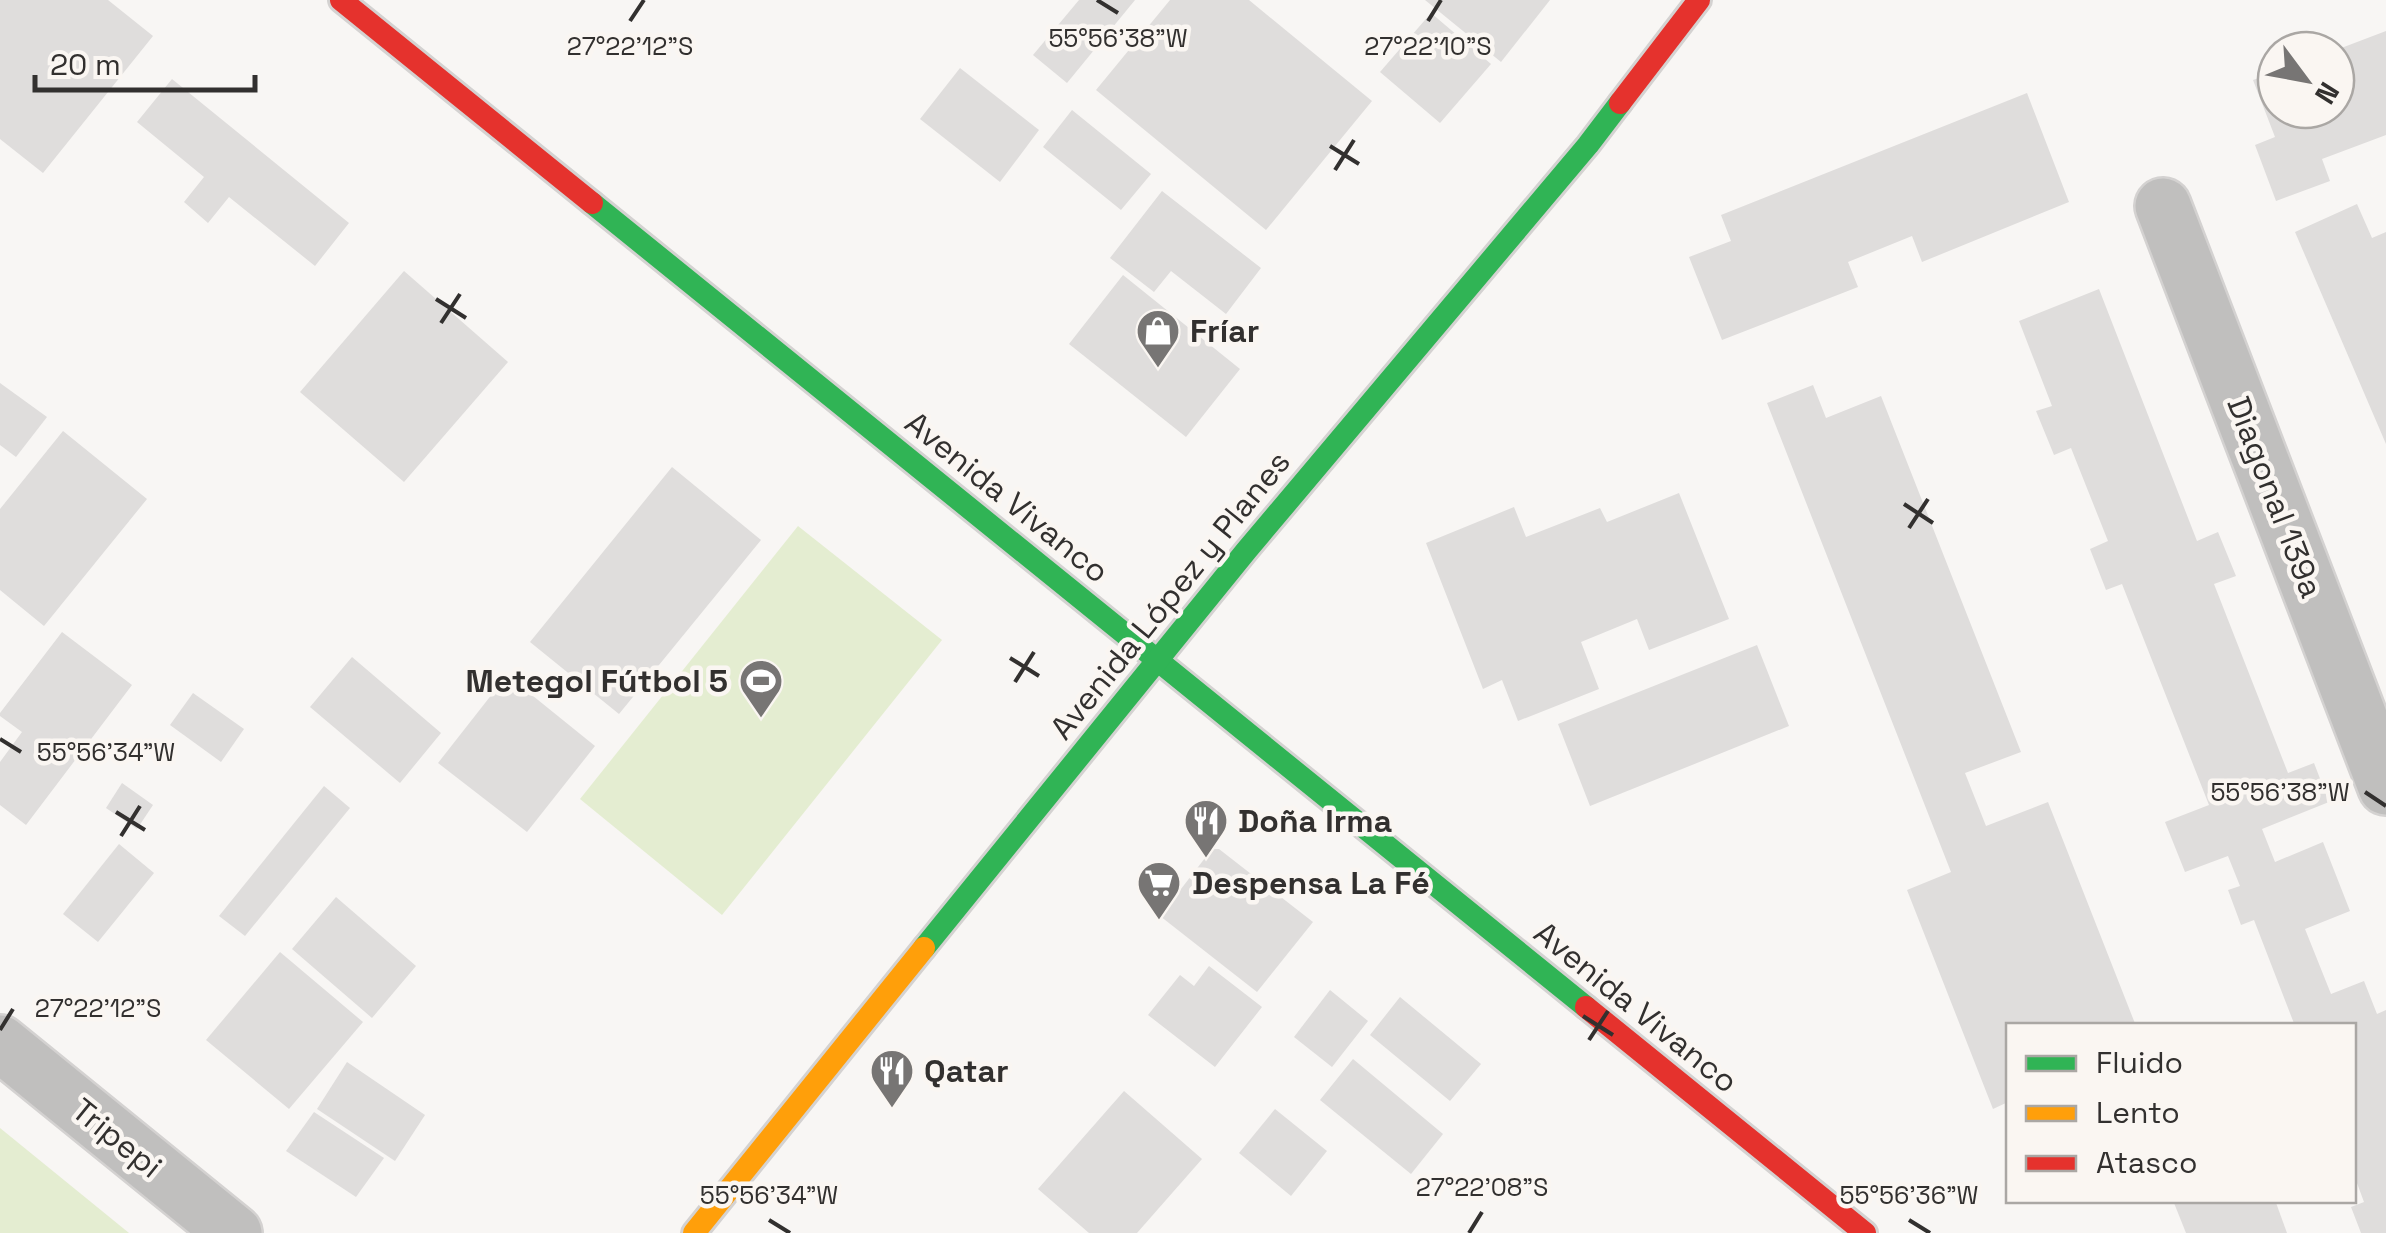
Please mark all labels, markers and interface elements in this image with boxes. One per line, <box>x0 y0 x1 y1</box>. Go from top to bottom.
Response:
text: 55°56'38"W <box>1048 22 1188 54</box>
scale bar <box>35 30 255 92</box>
text: 27°22'12"S <box>567 30 693 62</box>
text: 27°22'10"S <box>1364 30 1492 62</box>
north arrow <box>2256 30 2356 130</box>
text: 20 m <box>50 45 121 84</box>
text: N <box>2307 76 2347 111</box>
shop icon: Fríar <box>1135 308 1181 369</box>
place label: Fríar <box>1190 311 1259 351</box>
street label: Diagonal 139a <box>2218 391 2332 603</box>
street label: Avenida Vivanco <box>897 403 1117 591</box>
street label: Avenida López y Planes <box>1041 443 1299 747</box>
sports icon: Metegol Fútbol 5 <box>738 658 784 719</box>
place label: Metegol Fútbol 5 <box>465 661 728 701</box>
text: 55°56'34"W <box>37 736 175 768</box>
text: 55°56'38"W <box>2210 776 2350 808</box>
restaurant icon: Doña Irma <box>1183 798 1229 859</box>
place label: Doña Irma <box>1238 801 1392 841</box>
supermarket icon: Despensa La Fé <box>1136 860 1182 921</box>
place label: Despensa La Fé <box>1192 863 1430 903</box>
street label: Avenida Vivanco <box>1526 913 1746 1101</box>
text: 27°22'12"S <box>35 992 161 1024</box>
legend <box>2006 1023 2356 1203</box>
text: Fluido <box>2096 1043 2183 1082</box>
restaurant icon: Qatar <box>869 1048 915 1109</box>
place label: Qatar <box>924 1051 1009 1091</box>
street label: Tripepi <box>64 1090 170 1186</box>
text: Lento <box>2096 1093 2180 1132</box>
text: Atasco <box>2096 1143 2197 1182</box>
text: 27°22'08"S <box>1416 1171 1548 1203</box>
text: 55°56'34"W <box>700 1179 838 1211</box>
text: 55°56'36"W <box>1840 1179 1978 1211</box>

